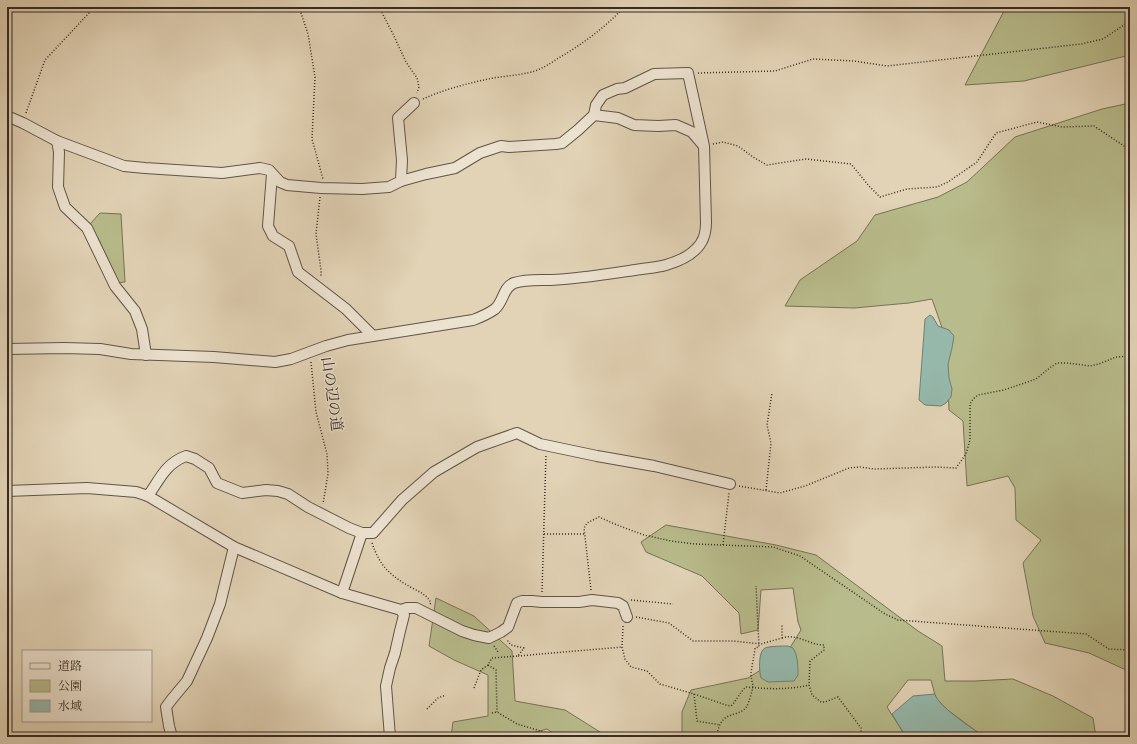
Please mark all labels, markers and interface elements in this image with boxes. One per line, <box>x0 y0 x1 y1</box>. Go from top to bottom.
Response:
street label: 山の辺の道 <box>318 356 346 432</box>
legend <box>22 650 152 722</box>
text: 道路 <box>58 659 82 673</box>
text: 公園 <box>58 679 82 693</box>
text: 水域 <box>58 699 82 713</box>

